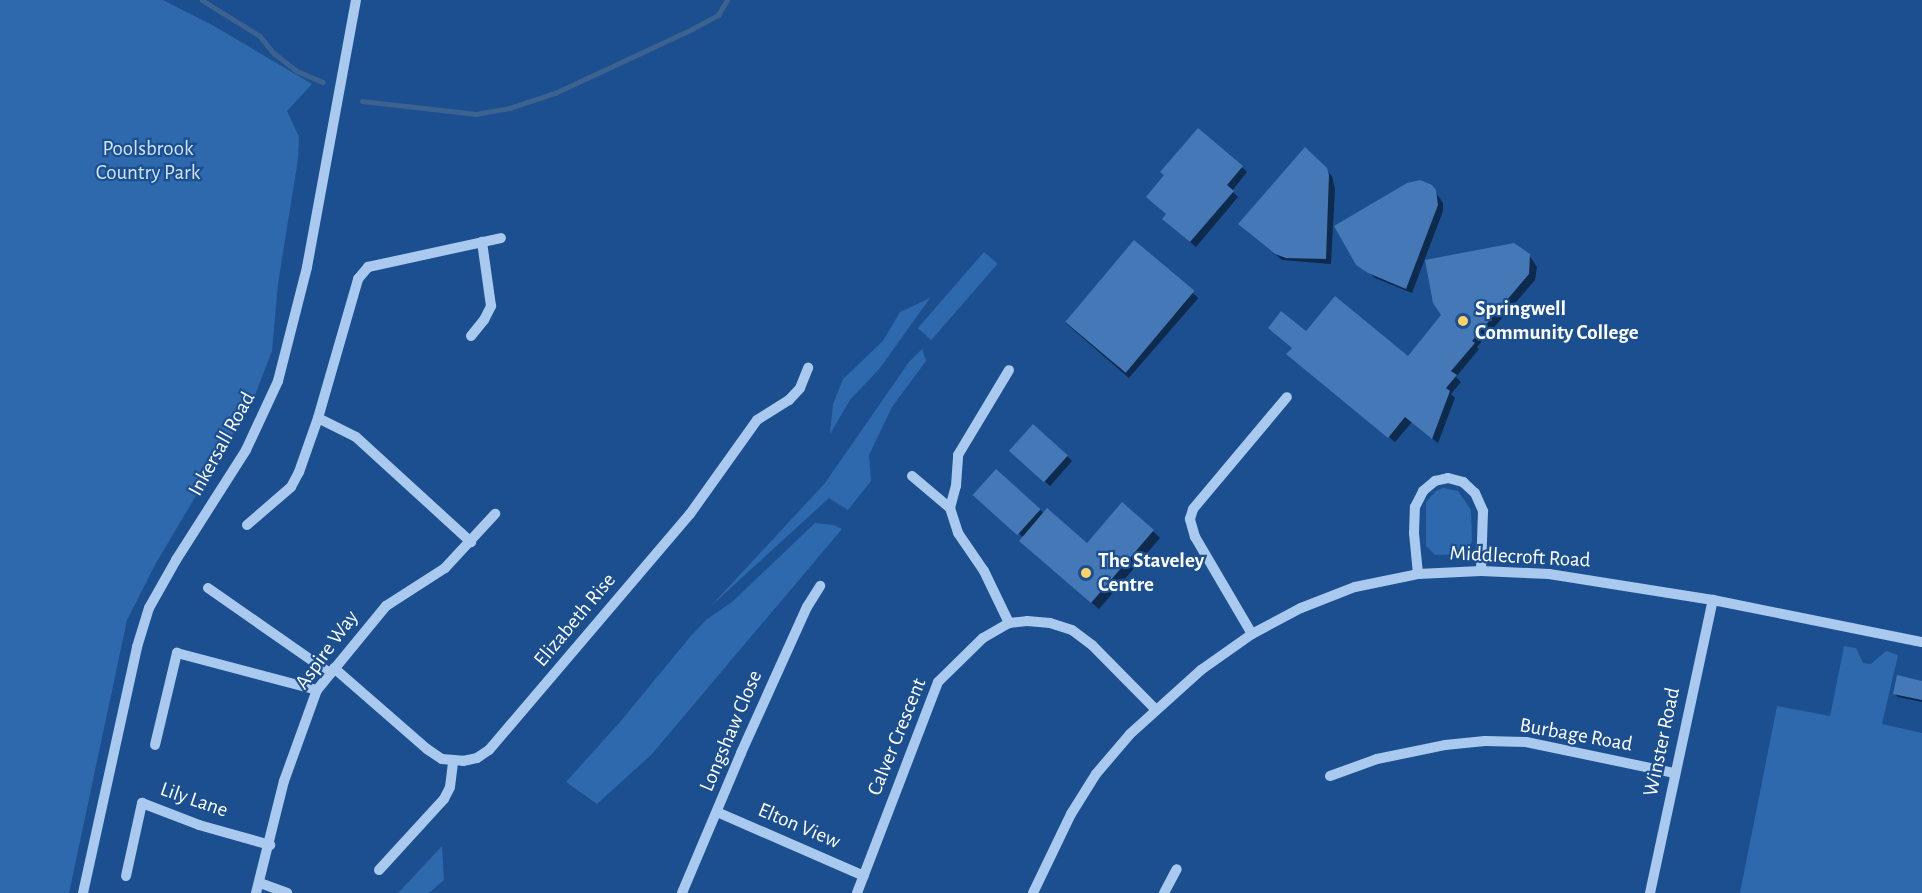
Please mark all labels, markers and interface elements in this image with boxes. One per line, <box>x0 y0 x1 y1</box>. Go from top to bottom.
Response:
park label: Poolsbrook Country Park <box>96 136 200 186</box>
place label: Springwell Community College <box>1475 296 1639 346</box>
marker: Springwell Community College <box>1456 314 1470 328</box>
street label: Inkersall Road <box>183 388 261 500</box>
street label: Middlecroft Road <box>1449 541 1591 573</box>
place label: The Staveley Centre <box>1098 548 1204 598</box>
marker: The Staveley Centre <box>1079 566 1093 580</box>
street label: Elizabeth Rise <box>529 568 621 672</box>
street label: Aspire Way <box>290 606 364 694</box>
street label: Longshaw Close <box>694 667 768 795</box>
street label: Calver Crescent <box>862 675 932 799</box>
street label: Winster Road <box>1638 685 1686 799</box>
street label: Burbage Road <box>1518 713 1634 757</box>
street label: Lily Lane <box>157 777 231 823</box>
street label: Elton View <box>754 797 844 855</box>

